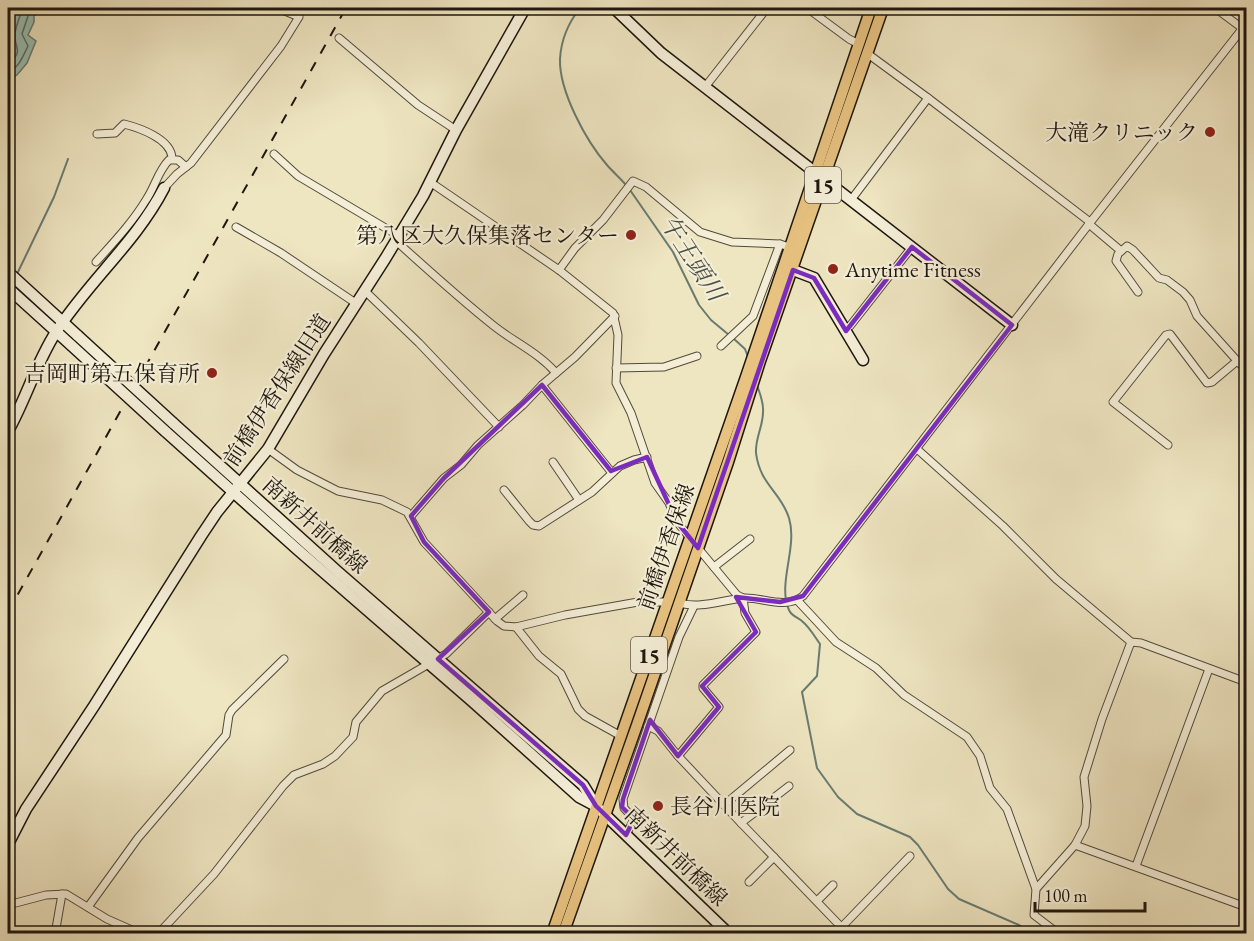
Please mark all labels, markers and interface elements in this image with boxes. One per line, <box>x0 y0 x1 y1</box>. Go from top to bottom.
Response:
place label: 大滝クリニック <box>1045 118 1198 147</box>
marker: 大滝クリニック <box>1203 125 1217 139</box>
road number: 15 <box>805 167 841 203</box>
water label: 午王頭川 <box>654 209 734 309</box>
place label: 第八区大久保集落センター <box>356 221 619 250</box>
marker: 第八区大久保集落センター <box>624 228 638 242</box>
place label: Anytime Fitness <box>844 255 981 284</box>
marker: Anytime Fitness <box>826 262 840 276</box>
street label: 前橋伊香保線旧道 <box>217 308 337 472</box>
place label: 吉岡町第五保育所 <box>24 359 200 388</box>
marker: 吉岡町第五保育所 <box>205 366 219 380</box>
street label: 南新井前橋線 <box>256 470 374 580</box>
street label: 前橋伊香保線 <box>631 480 701 614</box>
road number: 15 <box>631 637 667 673</box>
place label: 長谷川医院 <box>670 792 780 821</box>
marker: 長谷川医院 <box>651 799 665 813</box>
street label: 南新井前橋線 <box>618 800 734 912</box>
scale bar <box>1035 875 1144 913</box>
text: 100 m <box>1044 884 1088 907</box>

